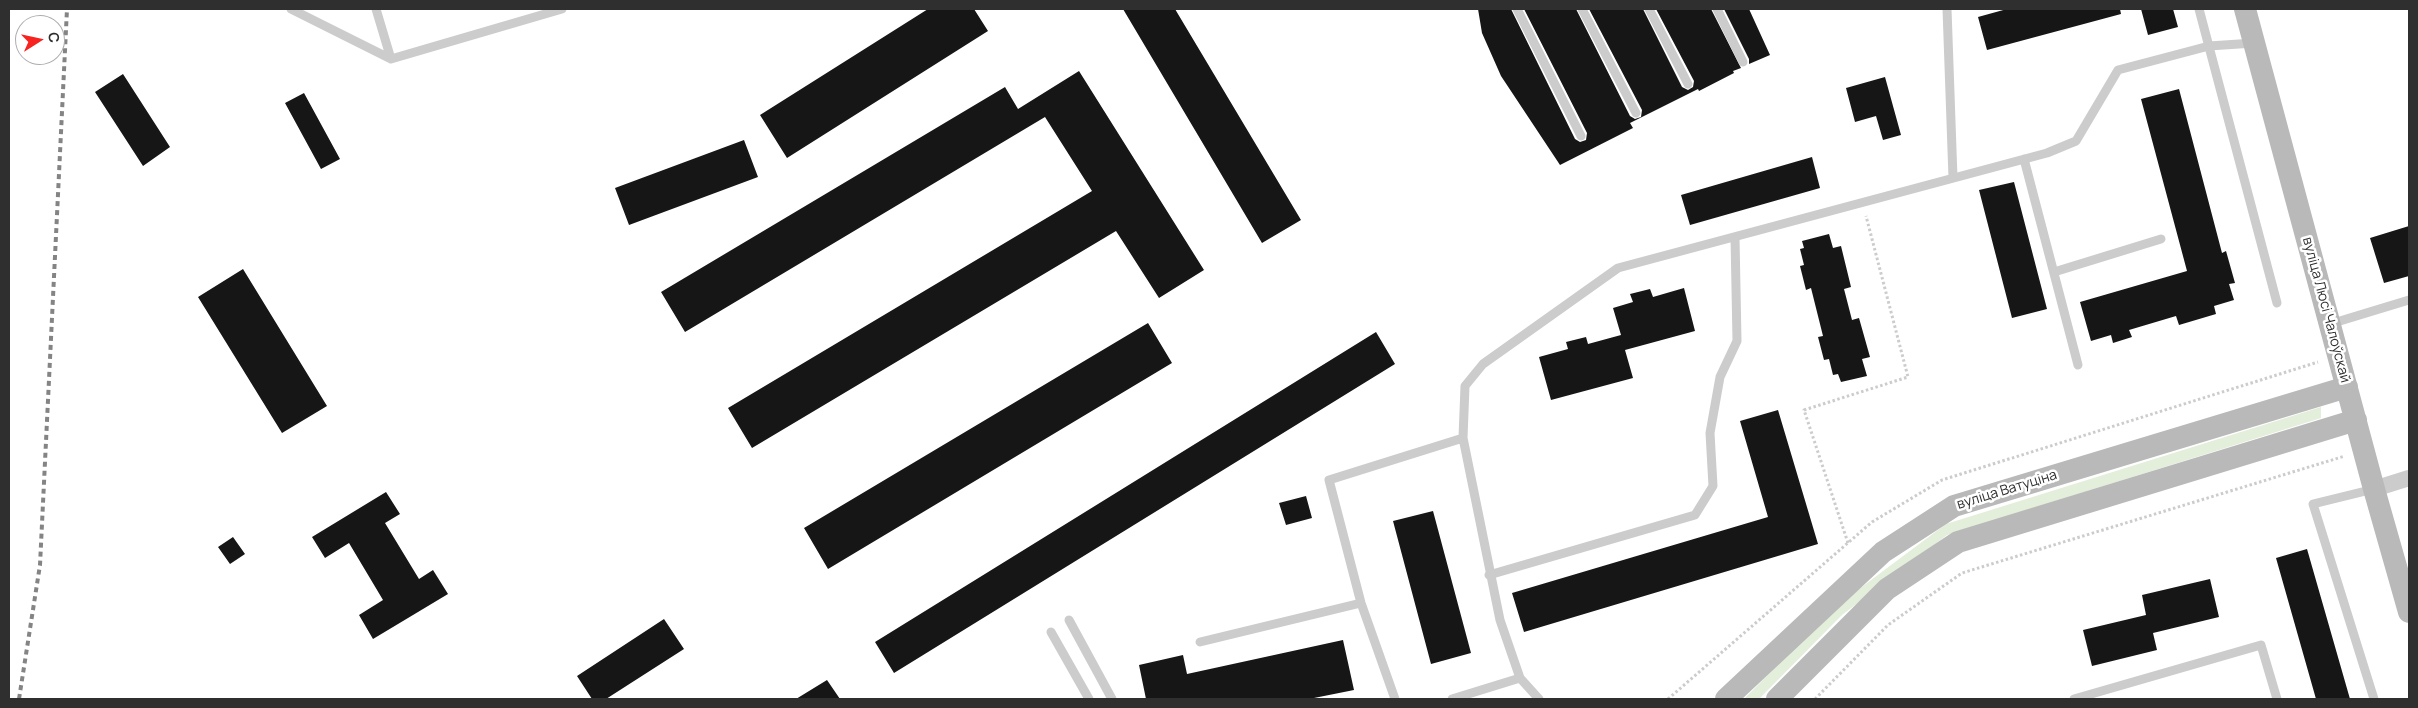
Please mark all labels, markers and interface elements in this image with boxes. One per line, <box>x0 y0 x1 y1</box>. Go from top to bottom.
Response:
north arrow <box>15 15 65 65</box>
text: С <box>44 31 65 44</box>
street label: вуліца Люсі Чалоўскай <box>2298 235 2354 385</box>
street label: вуліца Ватуціна <box>1955 467 2059 513</box>

